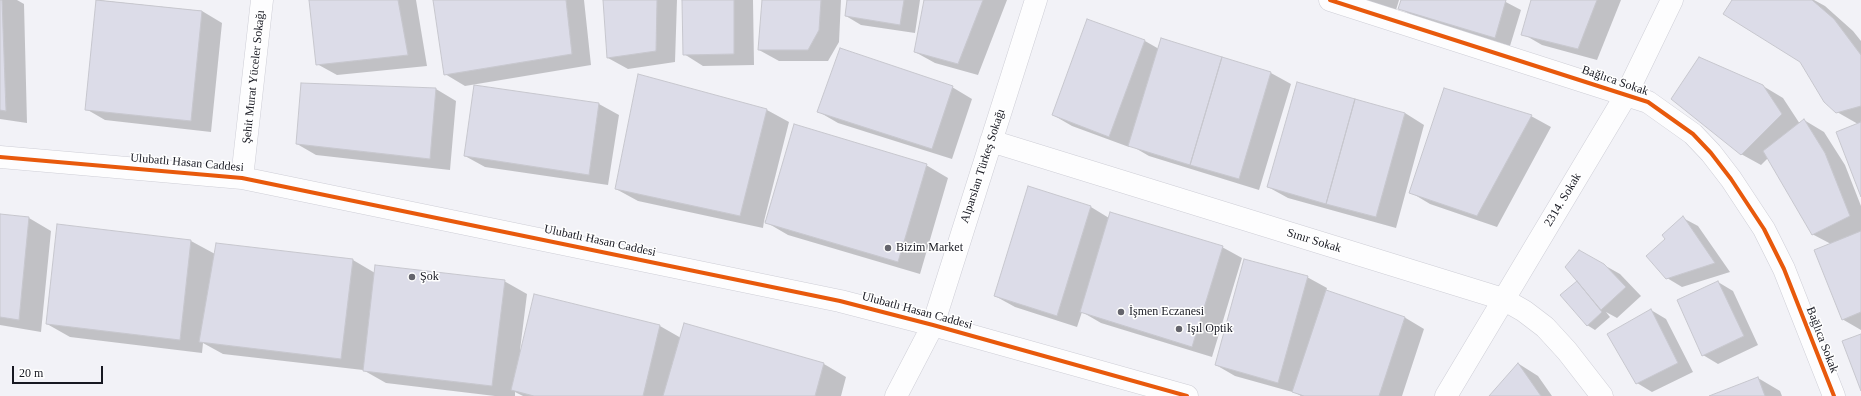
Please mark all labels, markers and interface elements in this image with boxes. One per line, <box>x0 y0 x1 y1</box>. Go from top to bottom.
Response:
street label: Şehit Murat Yüceler Sokağı <box>240 9 268 145</box>
street label: Bağlıca Sokak <box>1580 63 1650 99</box>
street label: Alparslan Türkeş Sokağı <box>958 107 1008 225</box>
street label: Ulubatlı Hasan Caddesi <box>130 151 244 175</box>
street label: 2314. Sokak <box>1541 171 1585 229</box>
street label: Ulubatlı Hasan Caddesi <box>543 222 657 260</box>
street label: Sınır Sokak <box>1285 226 1343 256</box>
place label: Bizim Market <box>896 241 963 255</box>
marker: Bizim Market <box>883 243 893 253</box>
place label: Şok <box>420 270 439 284</box>
marker: Şok <box>407 272 417 282</box>
street label: Ulubatlı Hasan Caddesi <box>860 289 974 333</box>
place label: İşmen Eczanesi <box>1129 305 1204 319</box>
street label: Bağlıca Sokak <box>1803 305 1841 375</box>
marker: İşmen Eczanesi <box>1116 307 1126 317</box>
place label: Işıl Optik <box>1187 322 1233 336</box>
marker: Işıl Optik <box>1174 324 1184 334</box>
scale bar <box>14 358 105 384</box>
text: 20 m <box>19 366 43 380</box>

